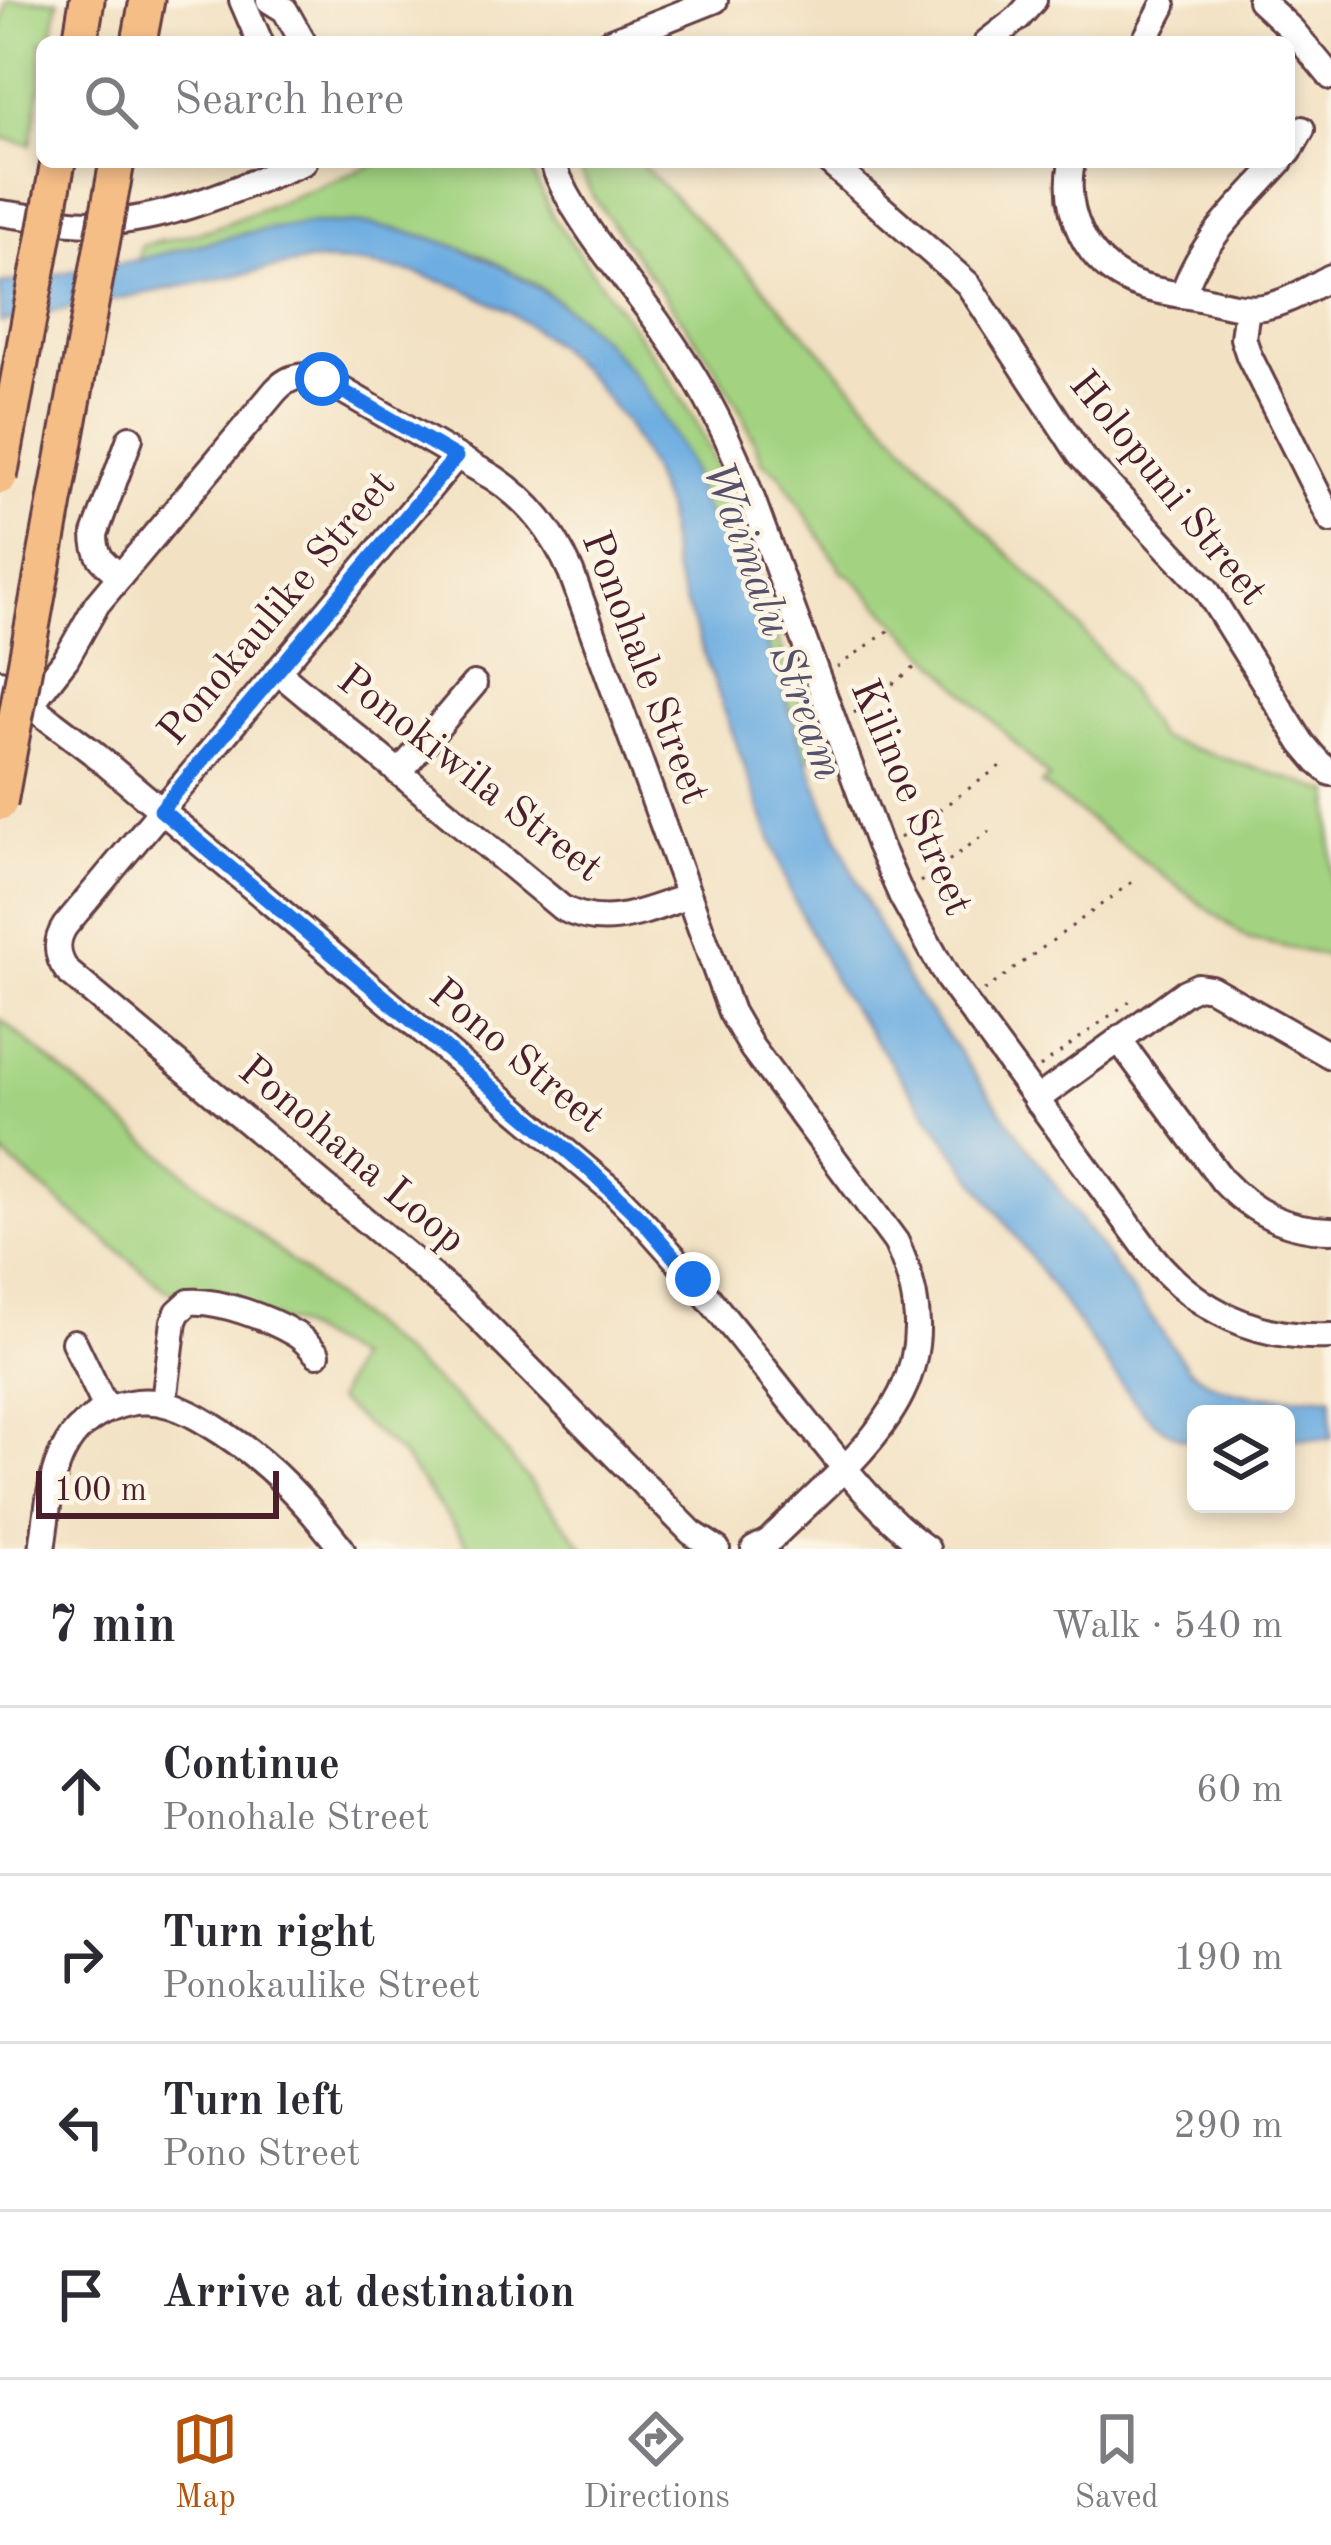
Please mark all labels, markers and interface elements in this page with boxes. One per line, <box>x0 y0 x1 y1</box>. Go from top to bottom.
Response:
search box <box>36 36 1295 168</box>
icon: search <box>78 69 144 135</box>
text: Search here <box>174 79 404 124</box>
route start <box>295 352 349 406</box>
street label: Holopuni Street <box>1060 364 1274 614</box>
water label: Waimalu Stream <box>692 455 851 787</box>
street label: Ponokaulike Street <box>152 464 404 754</box>
street label: Ponohale Street <box>573 526 715 810</box>
street label: Ponokiwila Street <box>329 659 609 891</box>
street label: Kilinoe Street <box>842 674 978 922</box>
street label: Pono Street <box>421 972 611 1142</box>
street label: Ponohana Loop <box>230 1050 472 1262</box>
route end <box>666 1252 720 1306</box>
map controls <box>1187 1405 1295 1513</box>
button: layers <box>1187 1405 1295 1513</box>
scale bar <box>36 1465 279 1518</box>
text: 100 m <box>54 1475 147 1508</box>
text: 7 min <box>48 1602 176 1653</box>
text: Walk · 540 m <box>1052 1607 1283 1646</box>
text: Continue <box>162 1744 340 1789</box>
icon: ahead <box>48 1758 114 1824</box>
text: 60 m <box>1196 1771 1283 1810</box>
text: Ponohale Street <box>162 1799 429 1838</box>
text: Turn right <box>162 1912 375 1957</box>
icon: right <box>48 1926 114 1992</box>
text: 190 m <box>1173 1939 1283 1978</box>
text: Ponokaulike Street <box>162 1967 480 2006</box>
text: Turn left <box>162 2080 343 2125</box>
icon: left <box>48 2094 114 2160</box>
text: 290 m <box>1173 2107 1283 2146</box>
text: Pono Street <box>162 2135 361 2174</box>
icon: arrive <box>48 2262 114 2328</box>
text: Arrive at destination <box>162 2272 575 2317</box>
tab: Map <box>172 2406 238 2519</box>
tab: Directions <box>583 2406 730 2519</box>
tab: Saved <box>1075 2406 1159 2519</box>

